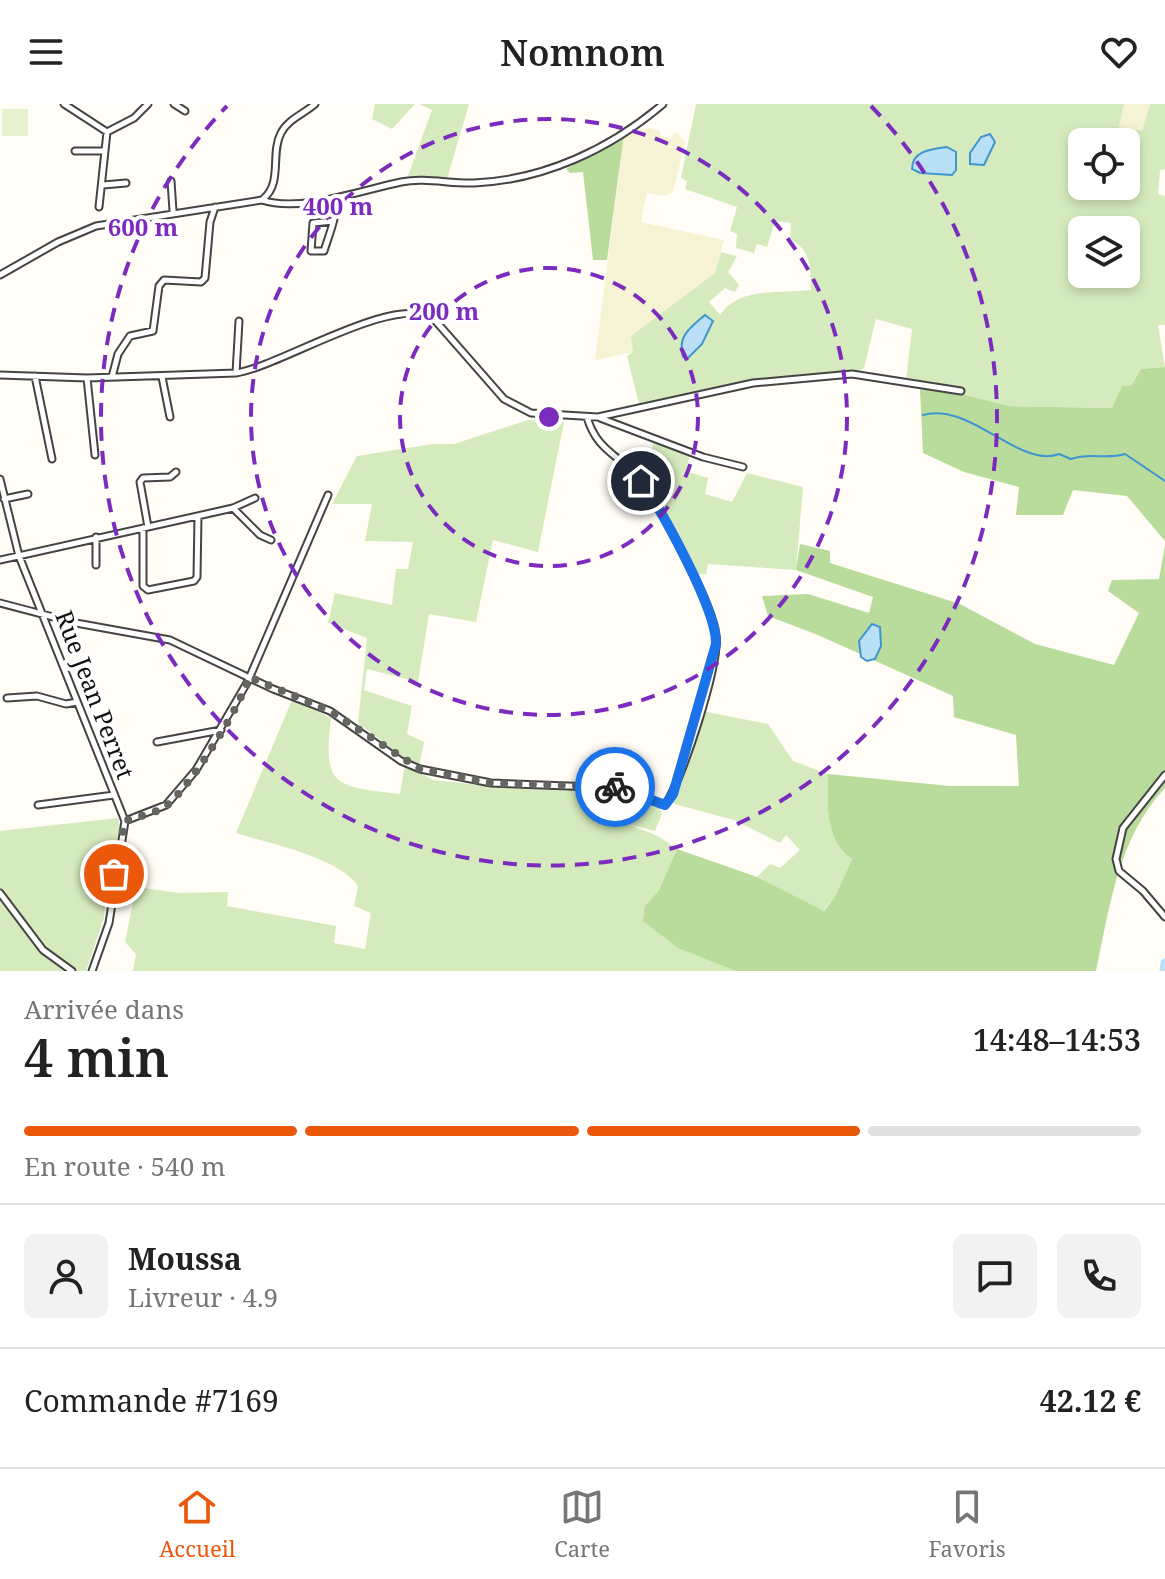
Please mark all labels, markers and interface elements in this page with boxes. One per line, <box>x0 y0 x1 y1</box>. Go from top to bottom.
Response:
text: Nomnom <box>500 28 665 77</box>
icon: menu <box>24 30 68 74</box>
icon: heart <box>1097 30 1141 74</box>
map controls <box>1068 128 1140 288</box>
button: locate <box>1068 128 1140 200</box>
text: 400 m <box>303 189 374 222</box>
text: 600 m <box>108 210 179 243</box>
button: layers <box>1068 216 1140 288</box>
text: 200 m <box>409 294 480 327</box>
centre of rings <box>535 403 563 431</box>
pin <box>607 447 675 515</box>
icon: home <box>619 459 663 503</box>
street label: Rue Jean Perret <box>48 605 143 783</box>
courier <box>575 747 655 827</box>
icon: bike <box>593 765 637 809</box>
pin <box>80 840 148 908</box>
icon: bag <box>92 852 136 896</box>
text: Arrivée dans <box>24 991 184 1027</box>
text: 14:48–14:53 <box>973 1019 1141 1060</box>
text: 4 min <box>24 1021 169 1092</box>
text: En route · 540 m <box>24 1148 226 1184</box>
button: person <box>24 1234 108 1318</box>
button: chat <box>953 1234 1037 1318</box>
button: phone <box>1057 1234 1141 1318</box>
text: Moussa <box>128 1238 242 1279</box>
text: Livreur · 4.9 <box>128 1279 278 1315</box>
text: Commande #7169 <box>24 1380 279 1421</box>
text: 42.12 € <box>1040 1380 1141 1421</box>
tab: Accueil <box>159 1485 236 1563</box>
tab: Carte <box>554 1485 610 1563</box>
tab: Favoris <box>928 1485 1006 1563</box>

